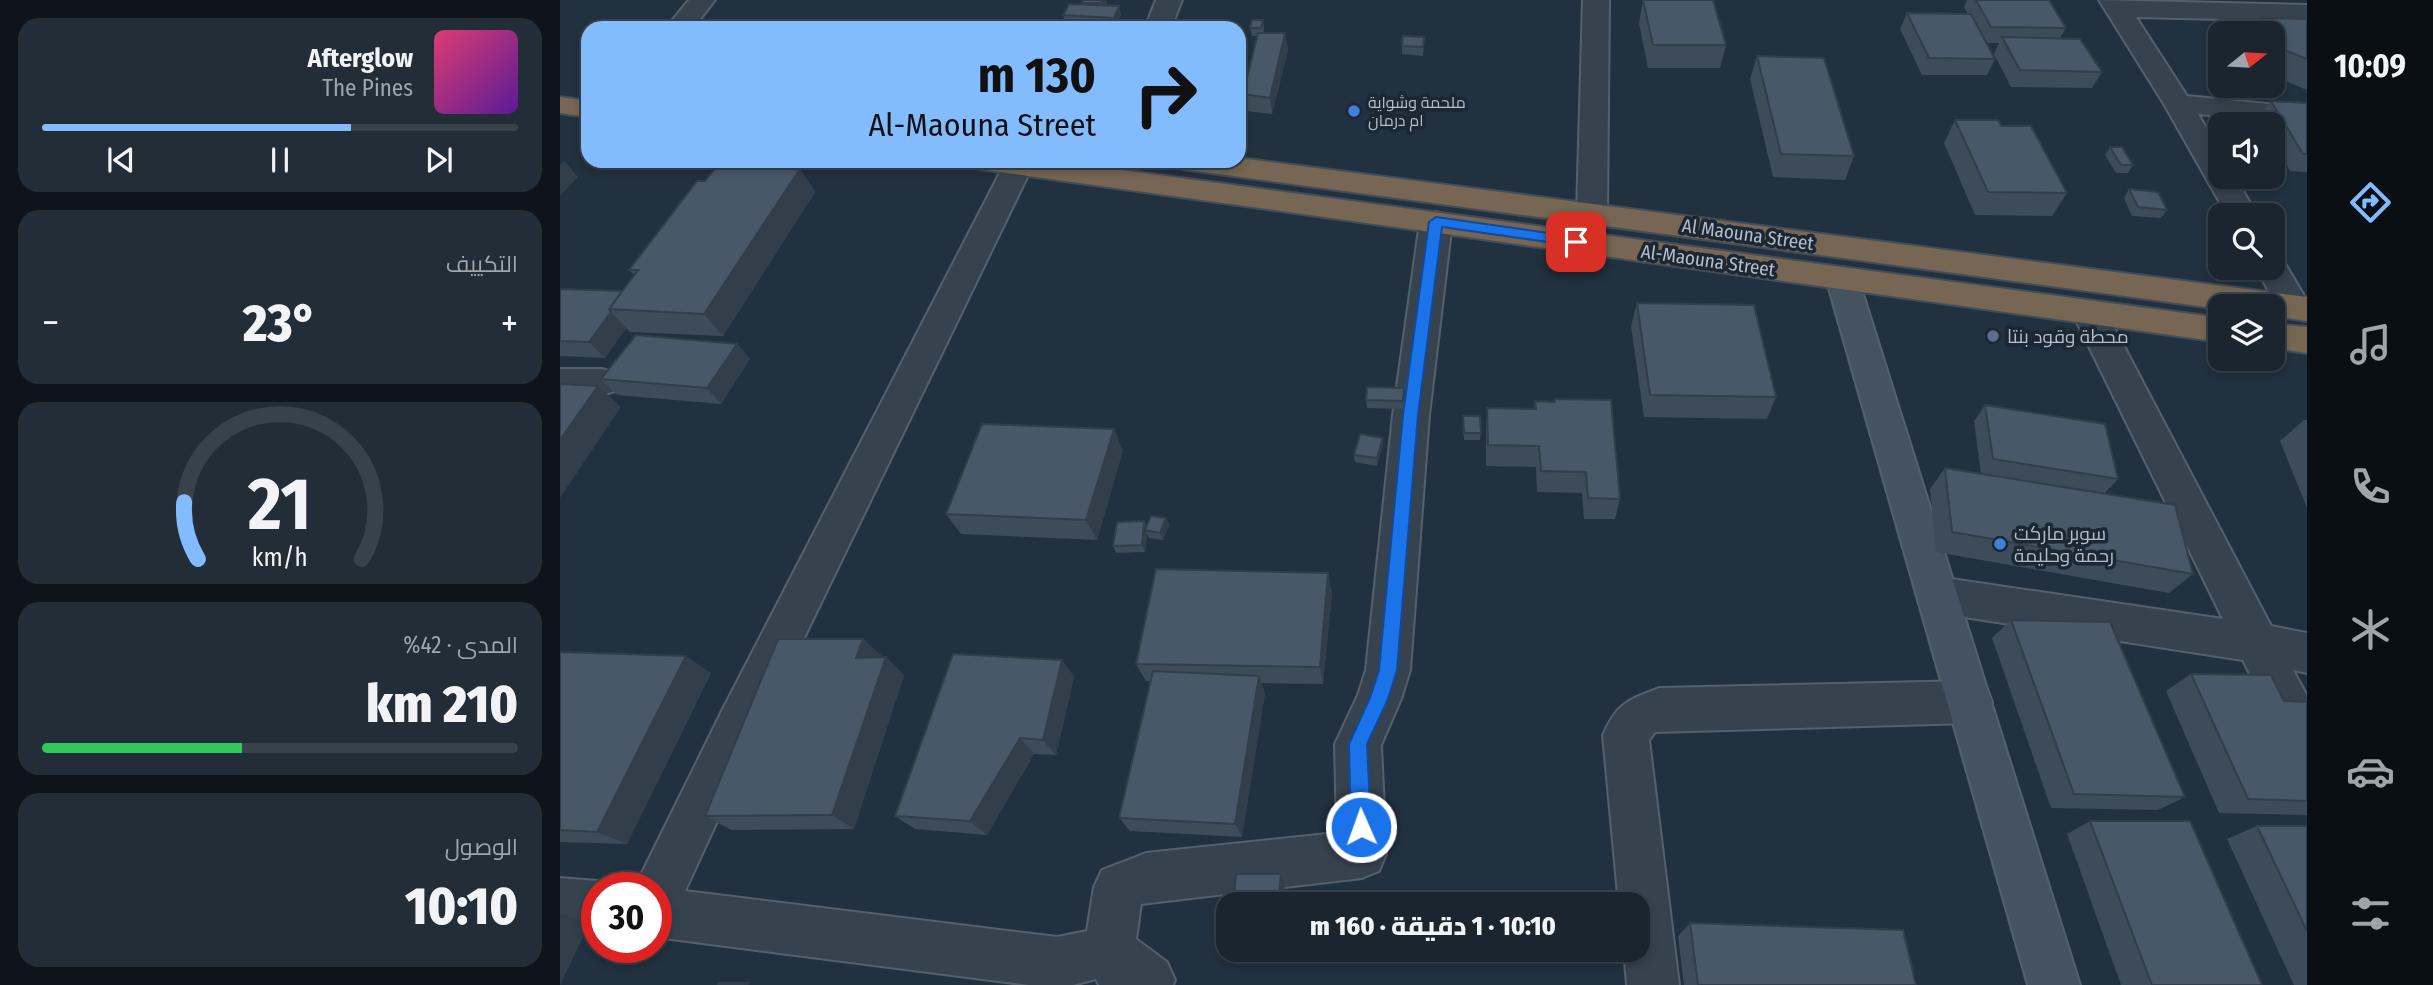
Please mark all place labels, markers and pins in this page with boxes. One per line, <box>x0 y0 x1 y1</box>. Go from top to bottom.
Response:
place label: ملحمة وشواية ام درمان <box>1368 93 1466 132</box>
marker: ملحمة وشواية ام درمان <box>1346 103 1362 119</box>
pin <box>1546 212 1606 272</box>
place label: محطة وقود بنتا <box>2007 325 2129 348</box>
marker: محطة وقود بنتا <box>1985 328 2001 344</box>
place label: سوبر ماركت رحمة وحليمة <box>2014 522 2114 567</box>
marker: سوبر ماركت رحمة وحليمة <box>1992 536 2008 552</box>

